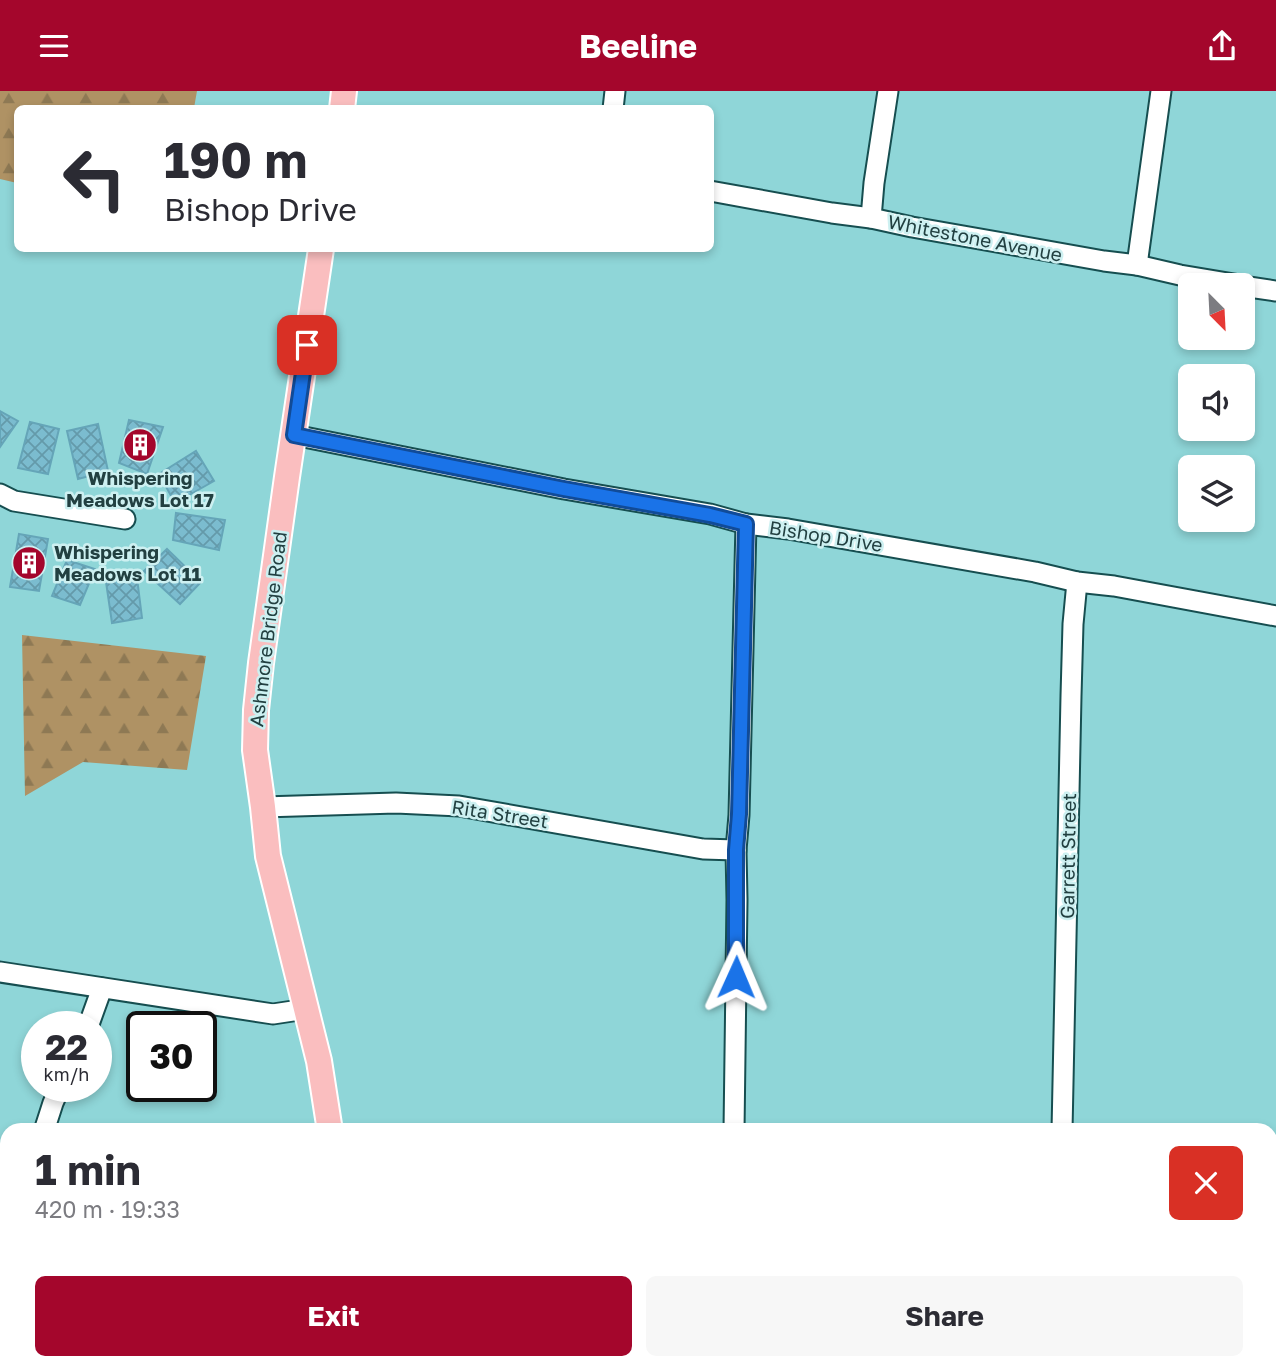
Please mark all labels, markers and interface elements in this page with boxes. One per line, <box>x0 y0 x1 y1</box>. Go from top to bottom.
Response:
icon: menu <box>35 27 73 65</box>
text: Beeline <box>579 27 697 65</box>
icon: share <box>1203 27 1241 65</box>
text: 190 m <box>164 130 307 189</box>
icon: left <box>49 133 140 224</box>
text: Bishop Drive <box>164 190 357 228</box>
street label: Whitestone Avenue <box>886 209 1064 266</box>
north arrow <box>1178 273 1255 350</box>
map controls <box>1178 273 1255 532</box>
pin <box>277 315 337 375</box>
icon: arrive <box>288 326 326 364</box>
button: sound <box>1178 364 1255 441</box>
building icon: Whispering Meadows Lot 17 <box>121 426 159 464</box>
button: layers <box>1178 455 1255 532</box>
place label: Whispering Meadows Lot 17 <box>66 466 214 511</box>
street label: Bishop Drive <box>768 515 884 556</box>
street label: Ashmore Bridge Road <box>244 530 291 728</box>
place label: Whispering Meadows Lot 11 <box>54 540 201 585</box>
building icon: Whispering Meadows Lot 11 <box>10 544 48 582</box>
street label: Garrett Street <box>1055 793 1080 919</box>
street label: Rita Street <box>450 795 550 832</box>
position arrow <box>699 940 773 1014</box>
speed limit sign: 30 <box>126 1011 217 1102</box>
text: 22 <box>45 1026 88 1068</box>
text: km/h <box>44 1063 89 1085</box>
text: 1 min <box>35 1144 141 1194</box>
button: close <box>1169 1146 1243 1220</box>
text: 420 m · 19:33 <box>35 1195 180 1223</box>
button: Exit <box>35 1276 632 1356</box>
button: Share <box>646 1276 1243 1356</box>

